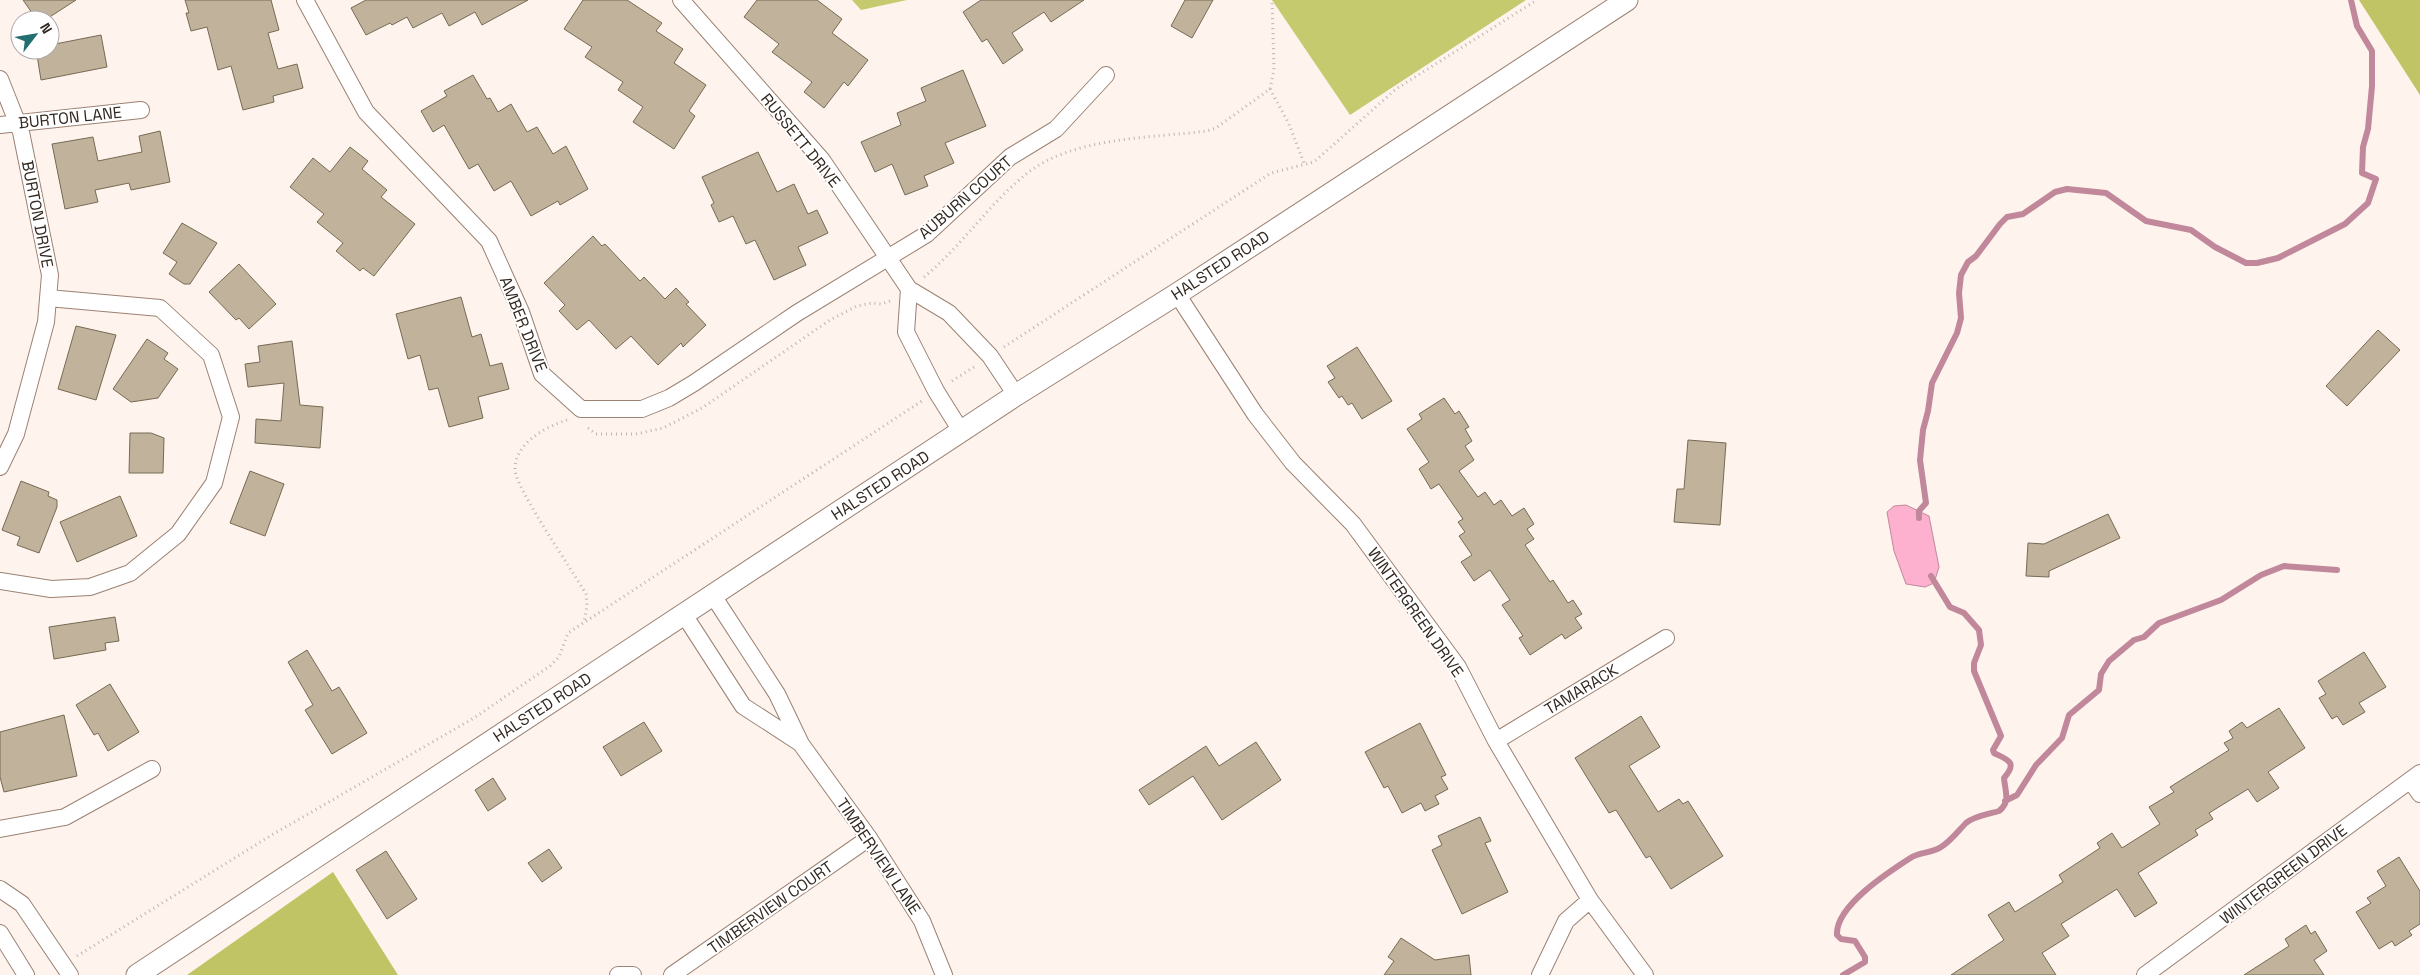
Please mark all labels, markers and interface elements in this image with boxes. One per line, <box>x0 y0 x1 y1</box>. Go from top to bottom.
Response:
north arrow <box>10 10 60 60</box>
text: N <box>36 20 56 37</box>
street label: RUSSETT DRIVE <box>756 89 845 192</box>
street label: BURTON LANE <box>17 102 123 133</box>
street label: AUBURN COURT <box>914 151 1017 244</box>
street label: BURTON DRIVE <box>17 159 58 270</box>
street label: HALSTED ROAD <box>1167 226 1273 305</box>
street label: AMBER DRIVE <box>495 273 552 375</box>
street label: HALSTED ROAD <box>827 446 933 525</box>
street label: WINTERGREEN DRIVE <box>1363 543 1468 681</box>
street label: TAMARACK <box>1541 659 1622 720</box>
street label: HALSTED ROAD <box>489 668 595 747</box>
street label: TIMBERVIEW LANE <box>832 794 925 918</box>
street label: WINTERGREEN DRIVE <box>2215 820 2351 929</box>
street label: TIMBERVIEW COURT <box>703 856 837 959</box>

